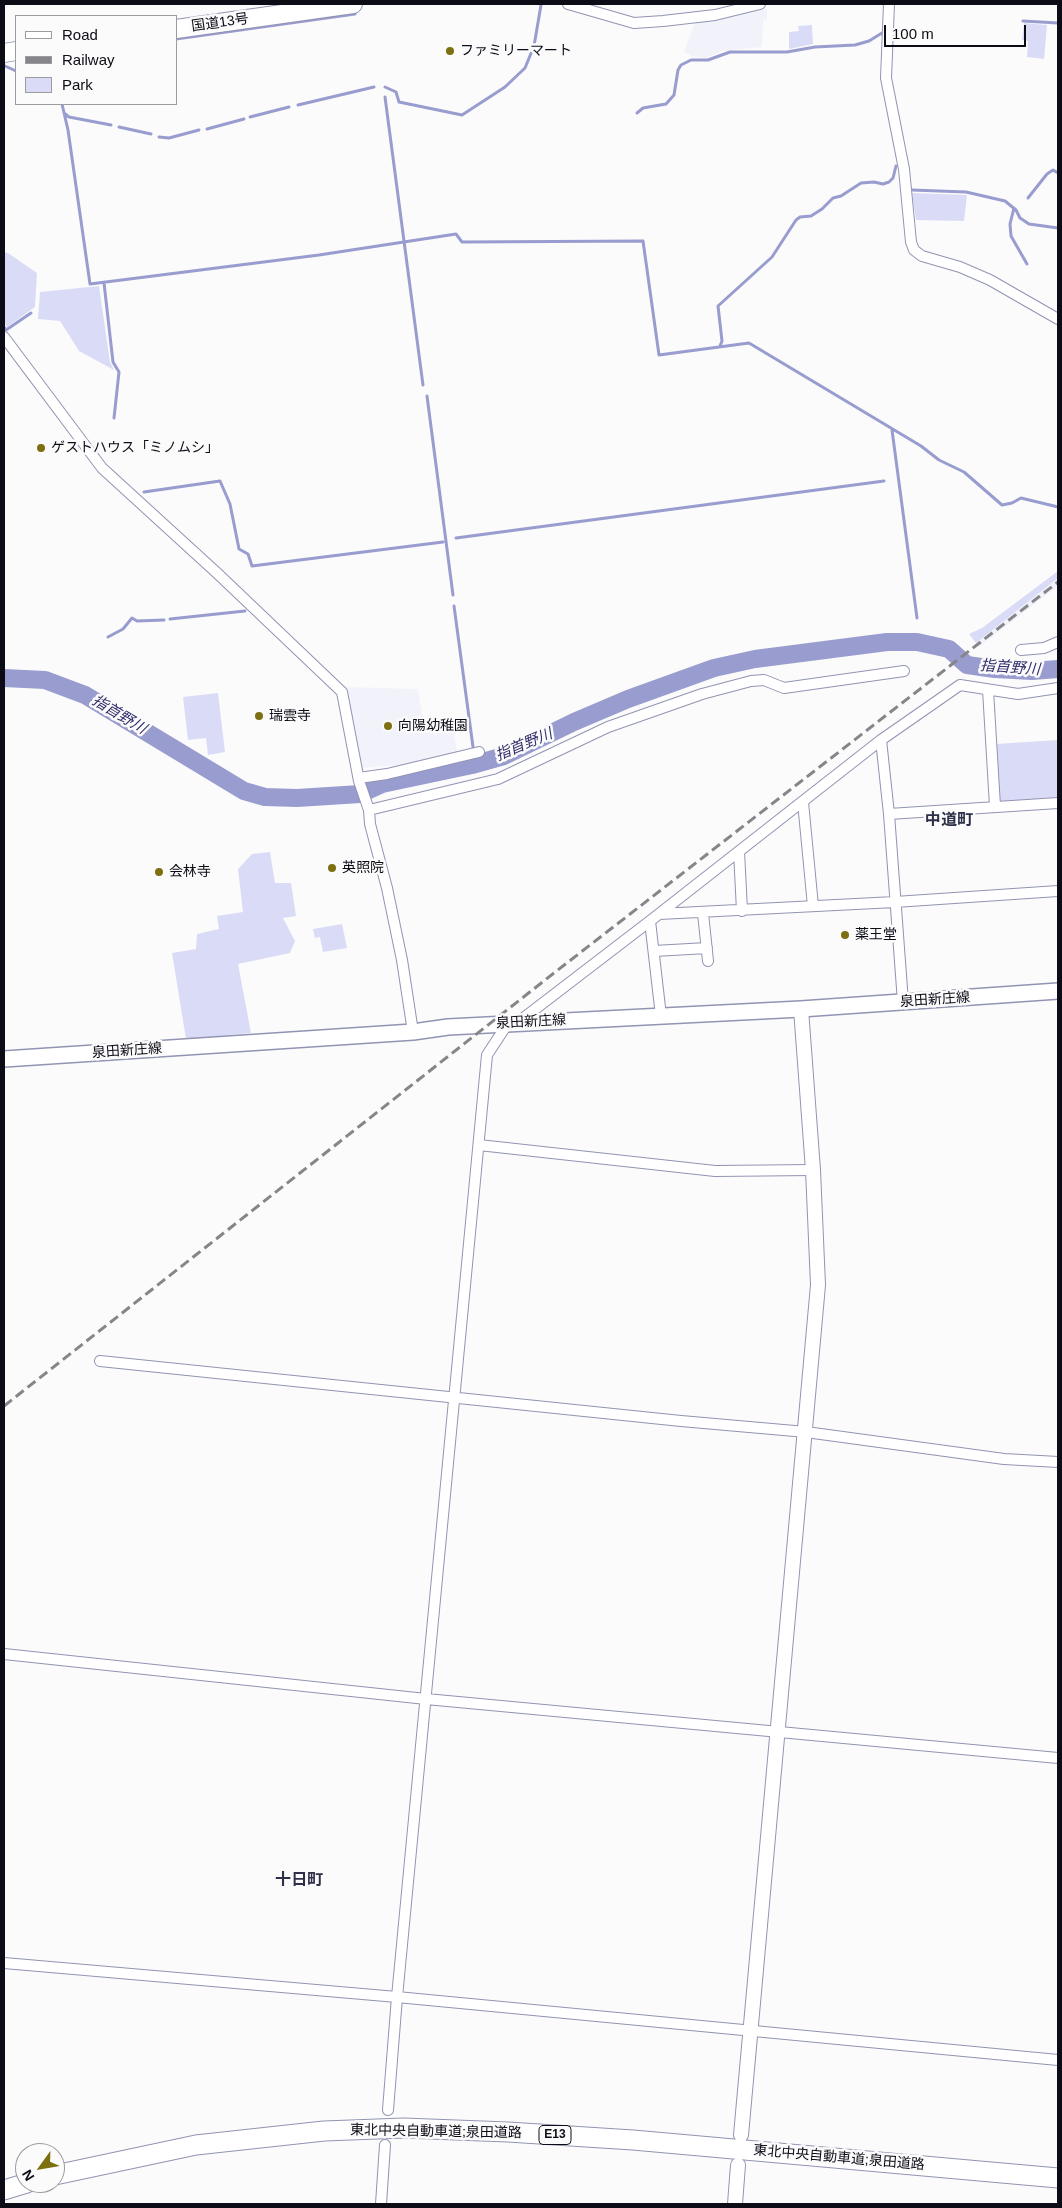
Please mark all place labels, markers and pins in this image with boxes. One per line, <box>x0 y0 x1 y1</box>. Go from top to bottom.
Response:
place label: ファミリーマート <box>460 43 572 59</box>
marker: ファミリーマート <box>444 45 456 57</box>
place label: ゲストハウス「ミノムシ」 <box>51 440 219 456</box>
marker: ゲストハウス「ミノムシ」 <box>35 442 47 454</box>
place label: 瑞雲寺 <box>269 708 311 724</box>
marker: 瑞雲寺 <box>253 710 265 722</box>
place label: 向陽幼稚園 <box>398 718 468 734</box>
marker: 向陽幼稚園 <box>382 720 394 732</box>
place label: 英照院 <box>342 860 384 876</box>
marker: 英照院 <box>326 862 338 874</box>
place label: 会林寺 <box>169 864 211 880</box>
marker: 会林寺 <box>153 866 165 878</box>
place label: 薬王堂 <box>855 927 897 943</box>
marker: 薬王堂 <box>839 929 851 941</box>

